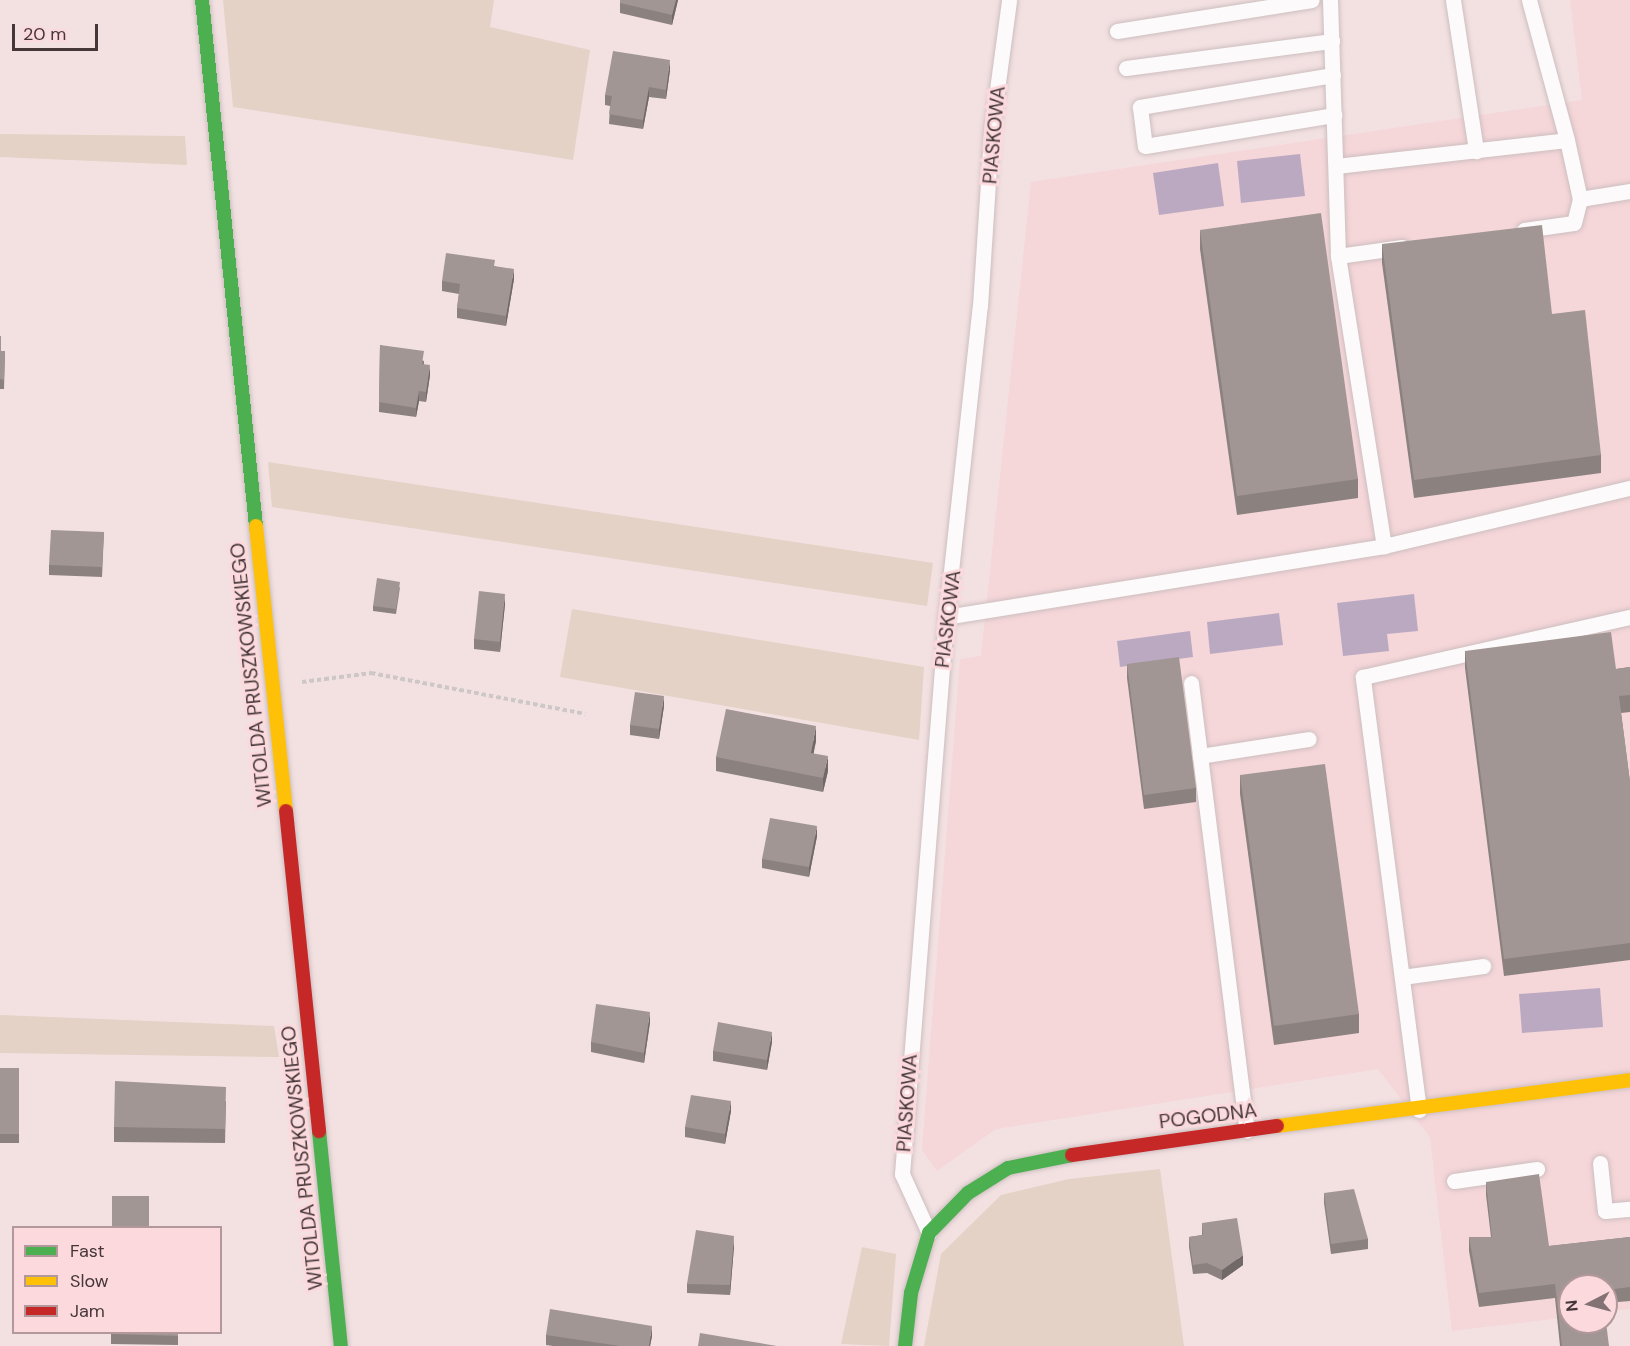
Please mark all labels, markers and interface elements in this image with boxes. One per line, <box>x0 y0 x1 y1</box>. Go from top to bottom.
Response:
scale bar <box>15 12 100 50</box>
text: 20 m <box>23 22 66 46</box>
street label: PIASKOWA <box>978 85 1010 185</box>
street label: WITOLDA PRUSZKOWSKIEGO <box>225 542 277 808</box>
street label: PIASKOWA <box>930 569 966 669</box>
street label: WITOLDA PRUSZKOWSKIEGO <box>276 1025 328 1291</box>
street label: PIASKOWA <box>892 1053 922 1153</box>
street label: POGODNA <box>1158 1098 1258 1134</box>
legend <box>12 1226 222 1334</box>
text: Fast <box>70 1239 105 1263</box>
text: Slow <box>70 1269 109 1293</box>
north arrow <box>1558 1274 1618 1334</box>
text: Jam <box>70 1299 105 1323</box>
text: N <box>1561 1299 1583 1313</box>

